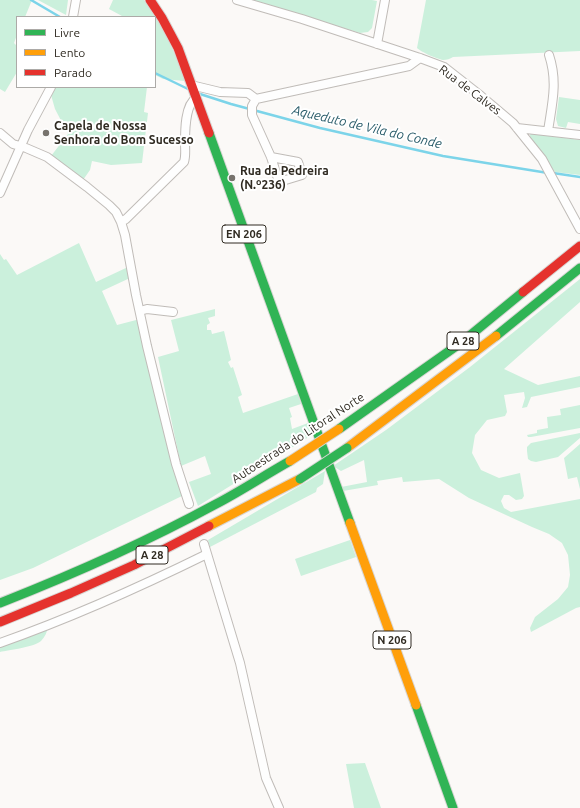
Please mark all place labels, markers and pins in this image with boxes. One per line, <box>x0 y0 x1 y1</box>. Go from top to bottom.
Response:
place label: Capela de Nossa Senhora do Bom Sucesso <box>54 119 194 147</box>
marker: Capela de Nossa Senhora do Bom Sucesso <box>41 128 51 138</box>
place label: Rua da Pedreira (N.º236) <box>240 164 329 192</box>
marker: Rua da Pedreira (N.º236) <box>227 173 237 183</box>

